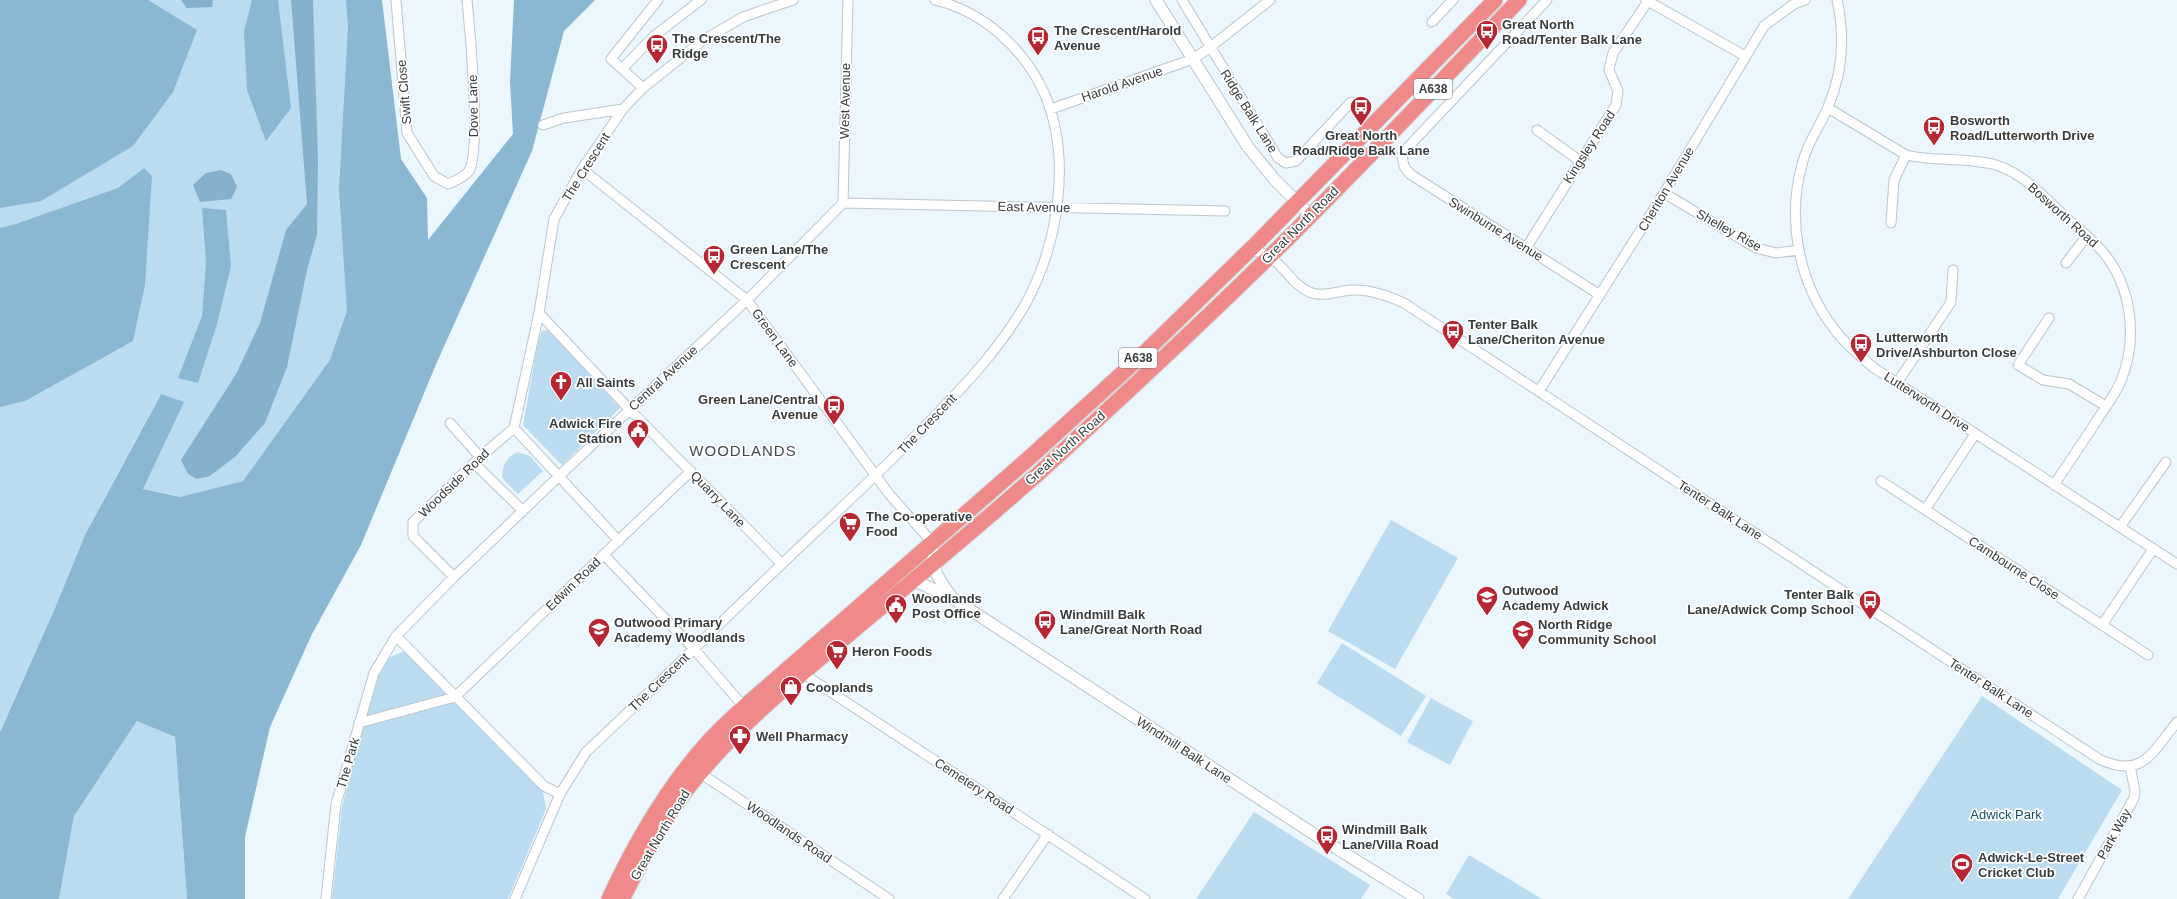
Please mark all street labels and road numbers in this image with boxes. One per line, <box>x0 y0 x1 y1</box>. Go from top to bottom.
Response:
street label: Swift Close <box>394 59 414 125</box>
street label: West Avenue <box>837 63 853 139</box>
street label: Harold Avenue <box>1079 63 1165 105</box>
street label: Ridge Balk Lane <box>1217 67 1281 155</box>
street label: Dove Lane <box>465 74 481 138</box>
road number: A638 <box>1414 79 1452 99</box>
street label: Kingsley Road <box>1560 108 1618 186</box>
street label: The Crescent <box>559 130 613 204</box>
street label: Cheriton Avenue <box>1635 144 1697 234</box>
street label: Bosworth Road <box>2025 180 2101 250</box>
street label: Great North Road <box>1258 183 1342 267</box>
street label: Swinburne Avenue <box>1446 194 1546 264</box>
street label: East Avenue <box>997 199 1071 215</box>
street label: Shelley Rise <box>1694 206 1764 254</box>
street label: Green Lane <box>749 306 801 370</box>
street label: Central Avenue <box>625 342 701 414</box>
road number: A638 <box>1119 348 1157 368</box>
street label: Lutterworth Drive <box>1881 369 1973 435</box>
street label: The Crescent <box>894 390 960 457</box>
street label: Great North Road <box>1022 408 1108 488</box>
street label: Woodside Road <box>416 446 492 520</box>
street label: Quarry Lane <box>688 468 748 530</box>
street label: Tenter Balk Lane <box>1675 477 1765 543</box>
street label: Cambourne Close <box>1966 533 2062 603</box>
street label: Edwin Road <box>543 554 603 614</box>
street label: The Crescent <box>626 649 693 715</box>
street label: Tenter Balk Lane <box>1946 655 2036 721</box>
street label: Windmill Balk Lane <box>1134 714 1234 786</box>
street label: The Park <box>334 735 363 790</box>
street label: Cemetery Road <box>932 755 1016 817</box>
street label: Great North Road <box>627 787 693 883</box>
street label: Woodlands Road <box>744 798 834 866</box>
street label: Park Way <box>2094 805 2134 862</box>

